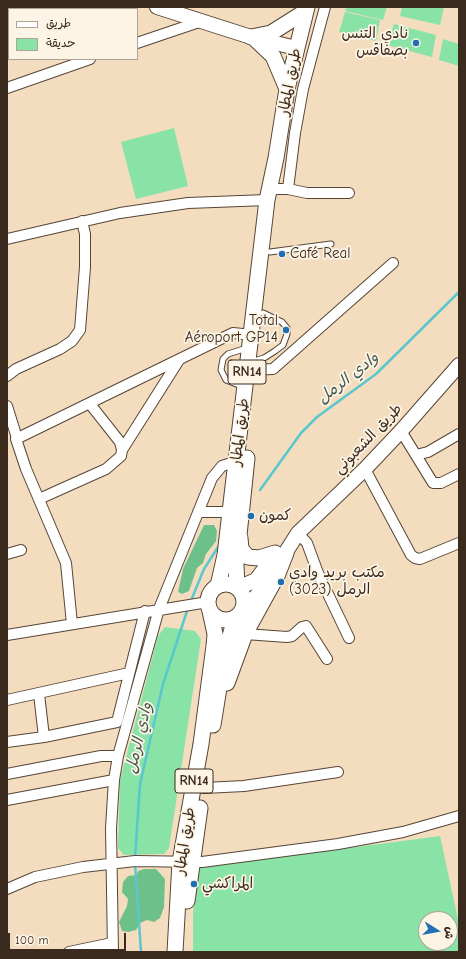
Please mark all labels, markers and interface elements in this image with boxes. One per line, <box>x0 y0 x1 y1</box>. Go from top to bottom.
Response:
legend <box>8 8 138 60</box>
text: طريق <box>46 16 71 30</box>
place label: نادي التنس بصفاقس <box>342 25 408 60</box>
text: حديقة <box>46 36 75 50</box>
marker: نادي التنس بصفاقس <box>411 38 421 48</box>
street label: طريق المطار <box>275 47 305 117</box>
place label: Café Real <box>290 245 351 263</box>
marker: Café Real <box>277 249 287 259</box>
place label: Total Aéroport GP14 <box>185 312 278 347</box>
marker: Total Aéroport GP14 <box>281 325 291 335</box>
water label: وادي الرمل <box>314 348 382 408</box>
road number: RN14 <box>228 360 266 384</box>
street label: طريق المطار <box>227 397 253 467</box>
street label: طريق الشعبوني <box>330 400 406 478</box>
place label: كمون <box>259 507 291 525</box>
marker: كمون <box>246 511 256 521</box>
place label: مكتب بريد وادي الرمل (3023) <box>289 564 385 599</box>
marker: مكتب بريد وادي الرمل (3023) <box>276 577 286 587</box>
water label: وادي الرمل <box>121 701 157 775</box>
road number: RN14 <box>175 769 213 793</box>
street label: طريق المطار <box>171 806 199 876</box>
place label: المراكشي <box>202 875 253 893</box>
marker: المراكشي <box>189 879 199 889</box>
north arrow <box>418 911 458 951</box>
scale bar <box>10 925 128 951</box>
text: ش <box>442 926 457 940</box>
text: 100 m <box>15 933 48 947</box>

